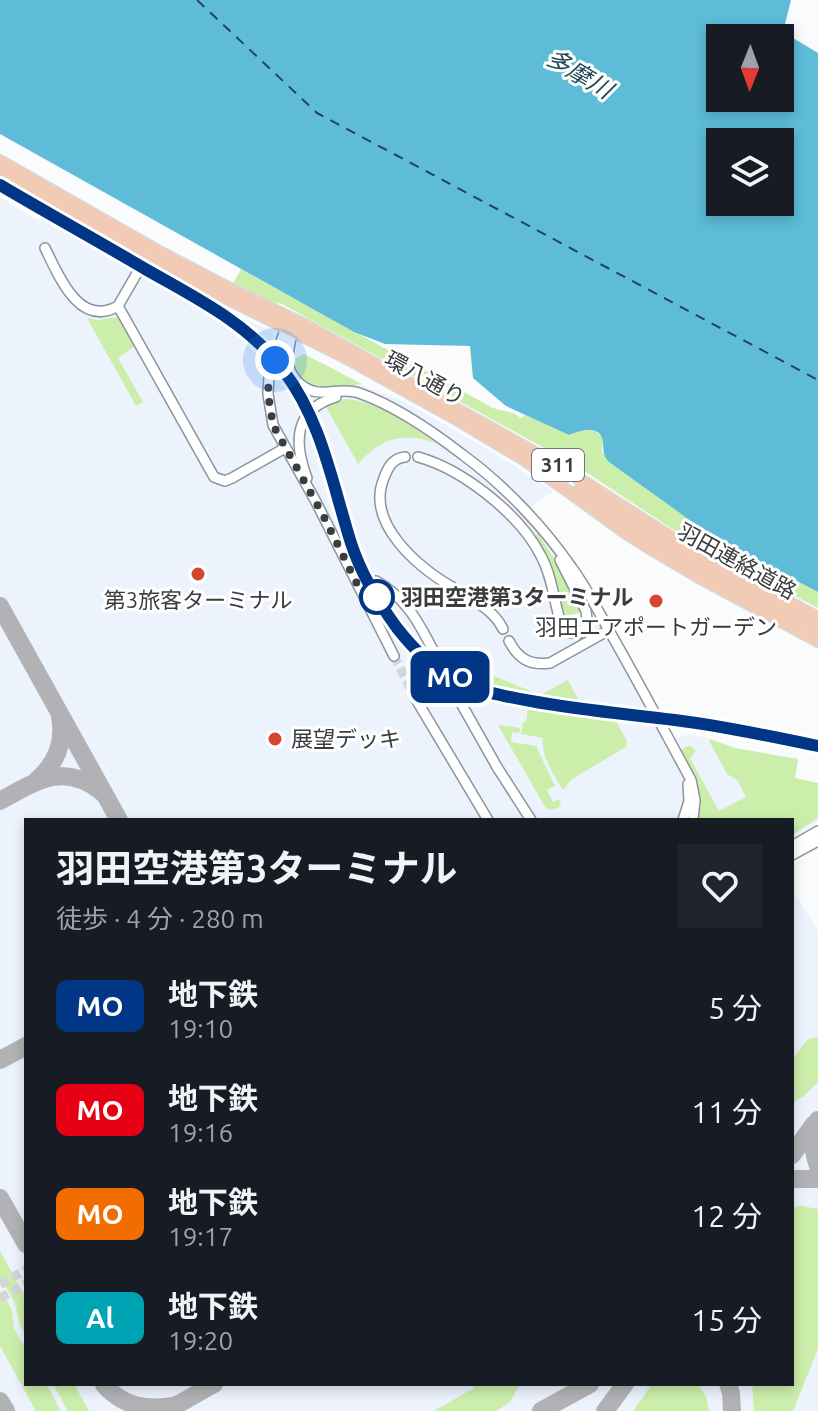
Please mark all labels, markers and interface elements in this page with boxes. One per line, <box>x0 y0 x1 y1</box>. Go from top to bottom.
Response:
north arrow <box>706 24 794 112</box>
map controls <box>706 24 794 216</box>
water label: 多摩川 <box>541 43 620 105</box>
button: layers <box>706 128 794 216</box>
your location <box>255 340 295 380</box>
street label: 環八通り <box>381 345 470 410</box>
road number: 311 <box>532 449 584 481</box>
street label: 羽田連絡道路 <box>673 518 801 603</box>
marker: 第3旅客ターミナル <box>189 565 207 583</box>
marker: 羽田空港第3ターミナル <box>360 580 394 614</box>
place label: 羽田空港第3ターミナル <box>401 584 633 609</box>
place label: 第3旅客ターミナル <box>104 587 292 612</box>
marker: 羽田エアポートガーデン <box>647 592 665 610</box>
place label: 羽田エアポートガーデン <box>535 614 777 639</box>
line badge: MO <box>414 651 486 703</box>
text: MO <box>427 661 473 692</box>
place label: 展望デッキ <box>291 726 401 751</box>
marker: 展望デッキ <box>266 730 284 748</box>
button: heart <box>678 844 762 928</box>
text: 羽田空港第3ターミナル <box>56 847 457 889</box>
text: 徒歩 · 4 分 · 280 m <box>56 904 264 933</box>
text: 地下鉄 <box>168 977 258 1011</box>
text: MO <box>77 990 123 1021</box>
text: 5 分 <box>708 991 762 1025</box>
text: 19:10 <box>168 1014 233 1043</box>
text: 地下鉄 <box>168 1081 258 1115</box>
text: MO <box>77 1094 123 1125</box>
text: 11 分 <box>691 1095 762 1129</box>
text: 19:16 <box>168 1118 233 1147</box>
text: 地下鉄 <box>168 1185 258 1219</box>
text: MO <box>77 1198 123 1229</box>
text: 12 分 <box>691 1199 762 1233</box>
text: 19:17 <box>168 1222 233 1251</box>
text: 地下鉄 <box>168 1289 258 1323</box>
text: Al <box>86 1302 114 1333</box>
text: 15 分 <box>691 1303 762 1337</box>
text: 19:20 <box>168 1326 233 1355</box>

